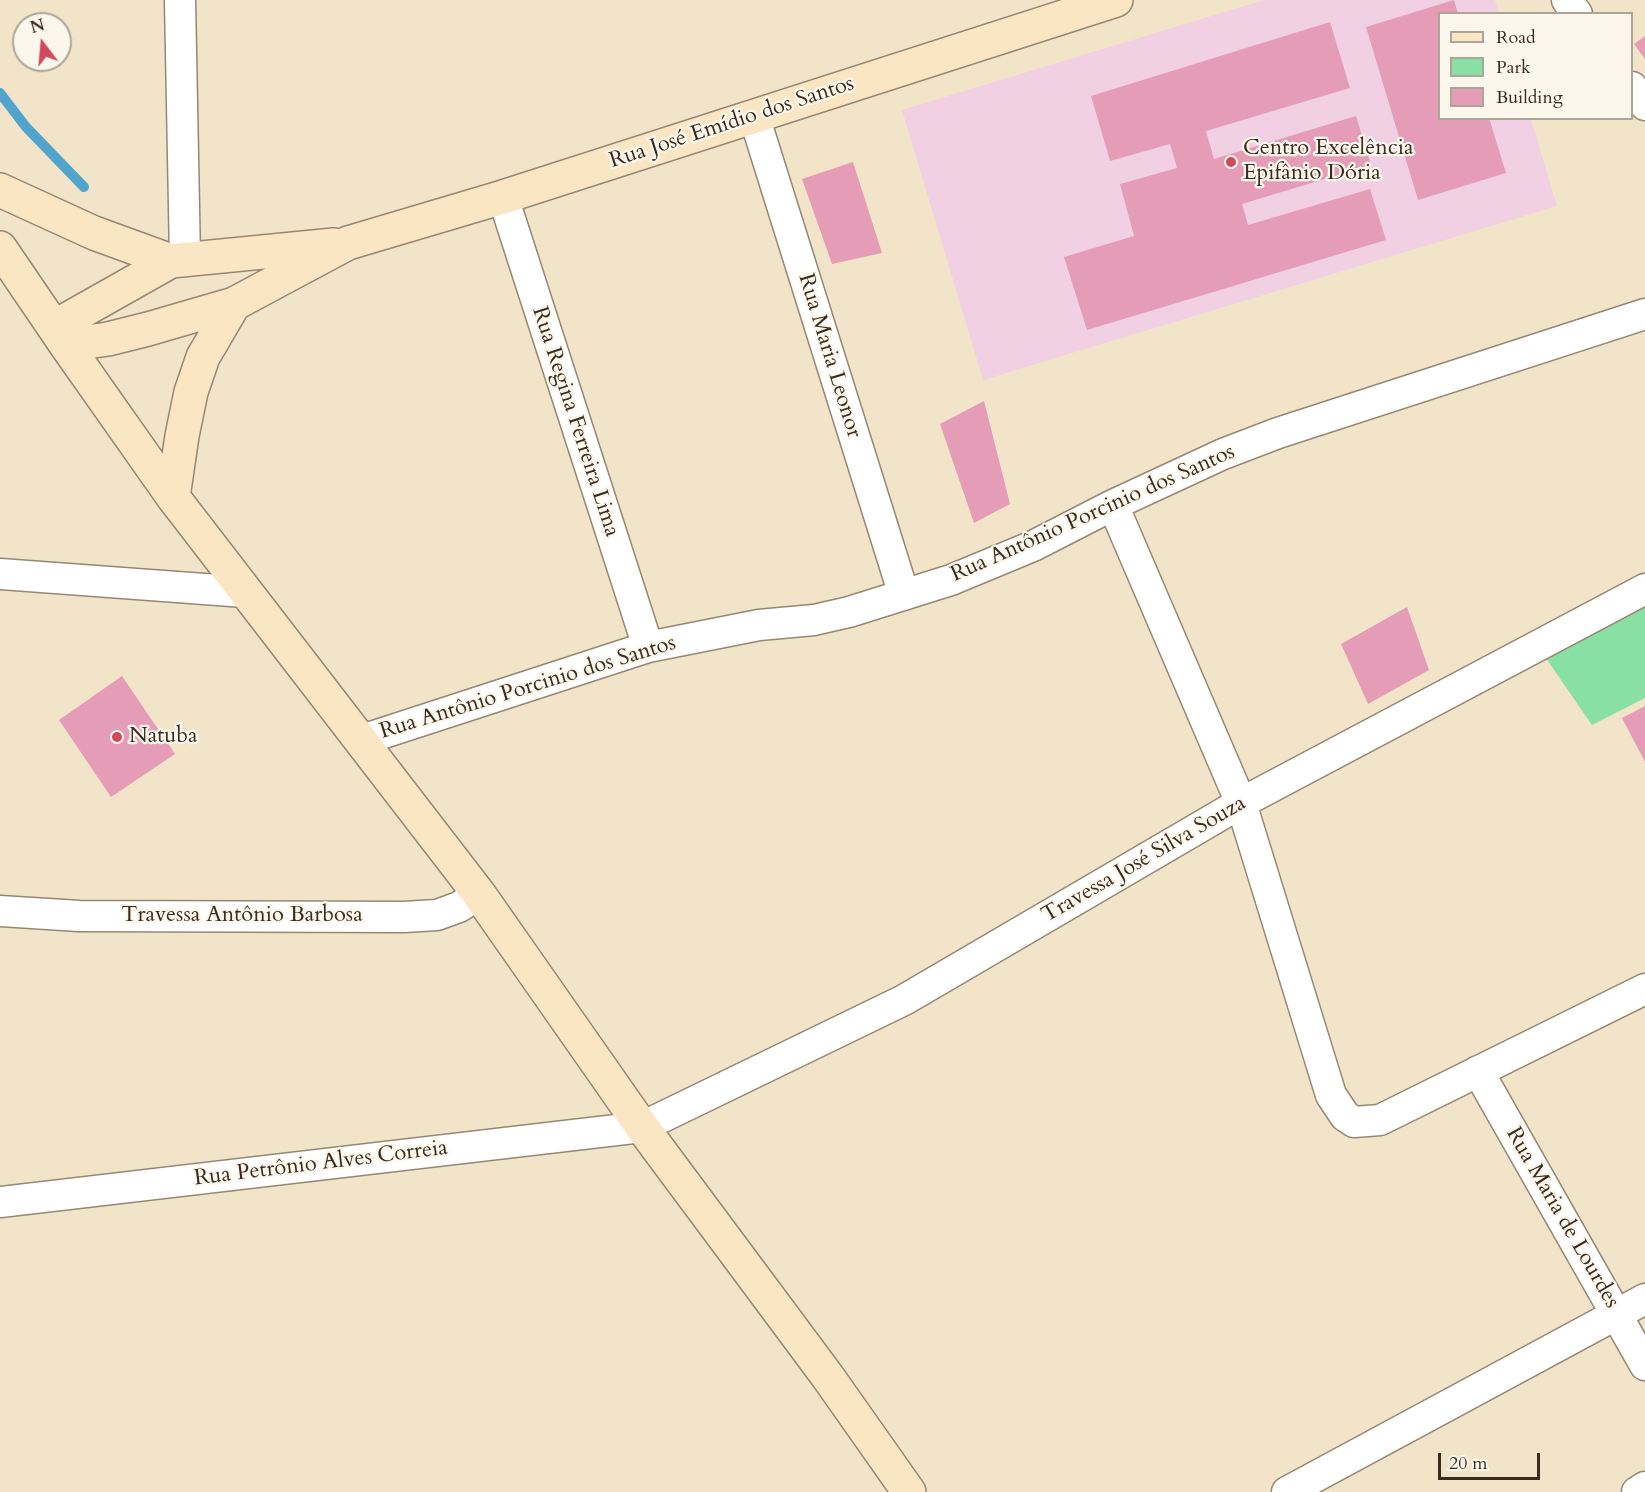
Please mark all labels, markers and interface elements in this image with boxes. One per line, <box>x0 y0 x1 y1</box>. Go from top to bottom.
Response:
north arrow <box>12 12 72 72</box>
legend <box>1438 12 1633 120</box>
text: N <box>28 14 47 39</box>
text: Road <box>1496 25 1536 50</box>
text: Park <box>1496 55 1531 80</box>
street label: Rua José Emídio dos Santos <box>606 71 858 175</box>
text: Building <box>1496 85 1563 110</box>
place label: Centro Excelência Epifânio Dória <box>1243 136 1413 188</box>
marker: Centro Excelência Epifânio Dória <box>1224 155 1238 169</box>
street label: Rua Maria Leonor <box>791 271 867 441</box>
street label: Rua Regina Ferreira Lima <box>525 304 625 540</box>
street label: Rua Antônio Porcinio dos Santos <box>947 439 1239 589</box>
street label: Rua Antônio Porcinio dos Santos <box>377 630 679 746</box>
place label: Natuba <box>129 724 198 750</box>
marker: Natuba <box>110 730 124 744</box>
street label: Travessa José Silva Souza <box>1037 791 1251 929</box>
street label: Travessa Antônio Barbosa <box>121 903 363 929</box>
street label: Rua Maria de Lourdes <box>1499 1123 1625 1313</box>
street label: Rua Petrônio Alves Correia <box>193 1135 449 1193</box>
scale bar <box>1441 1441 1543 1479</box>
text: 20 m <box>1449 1451 1488 1476</box>

